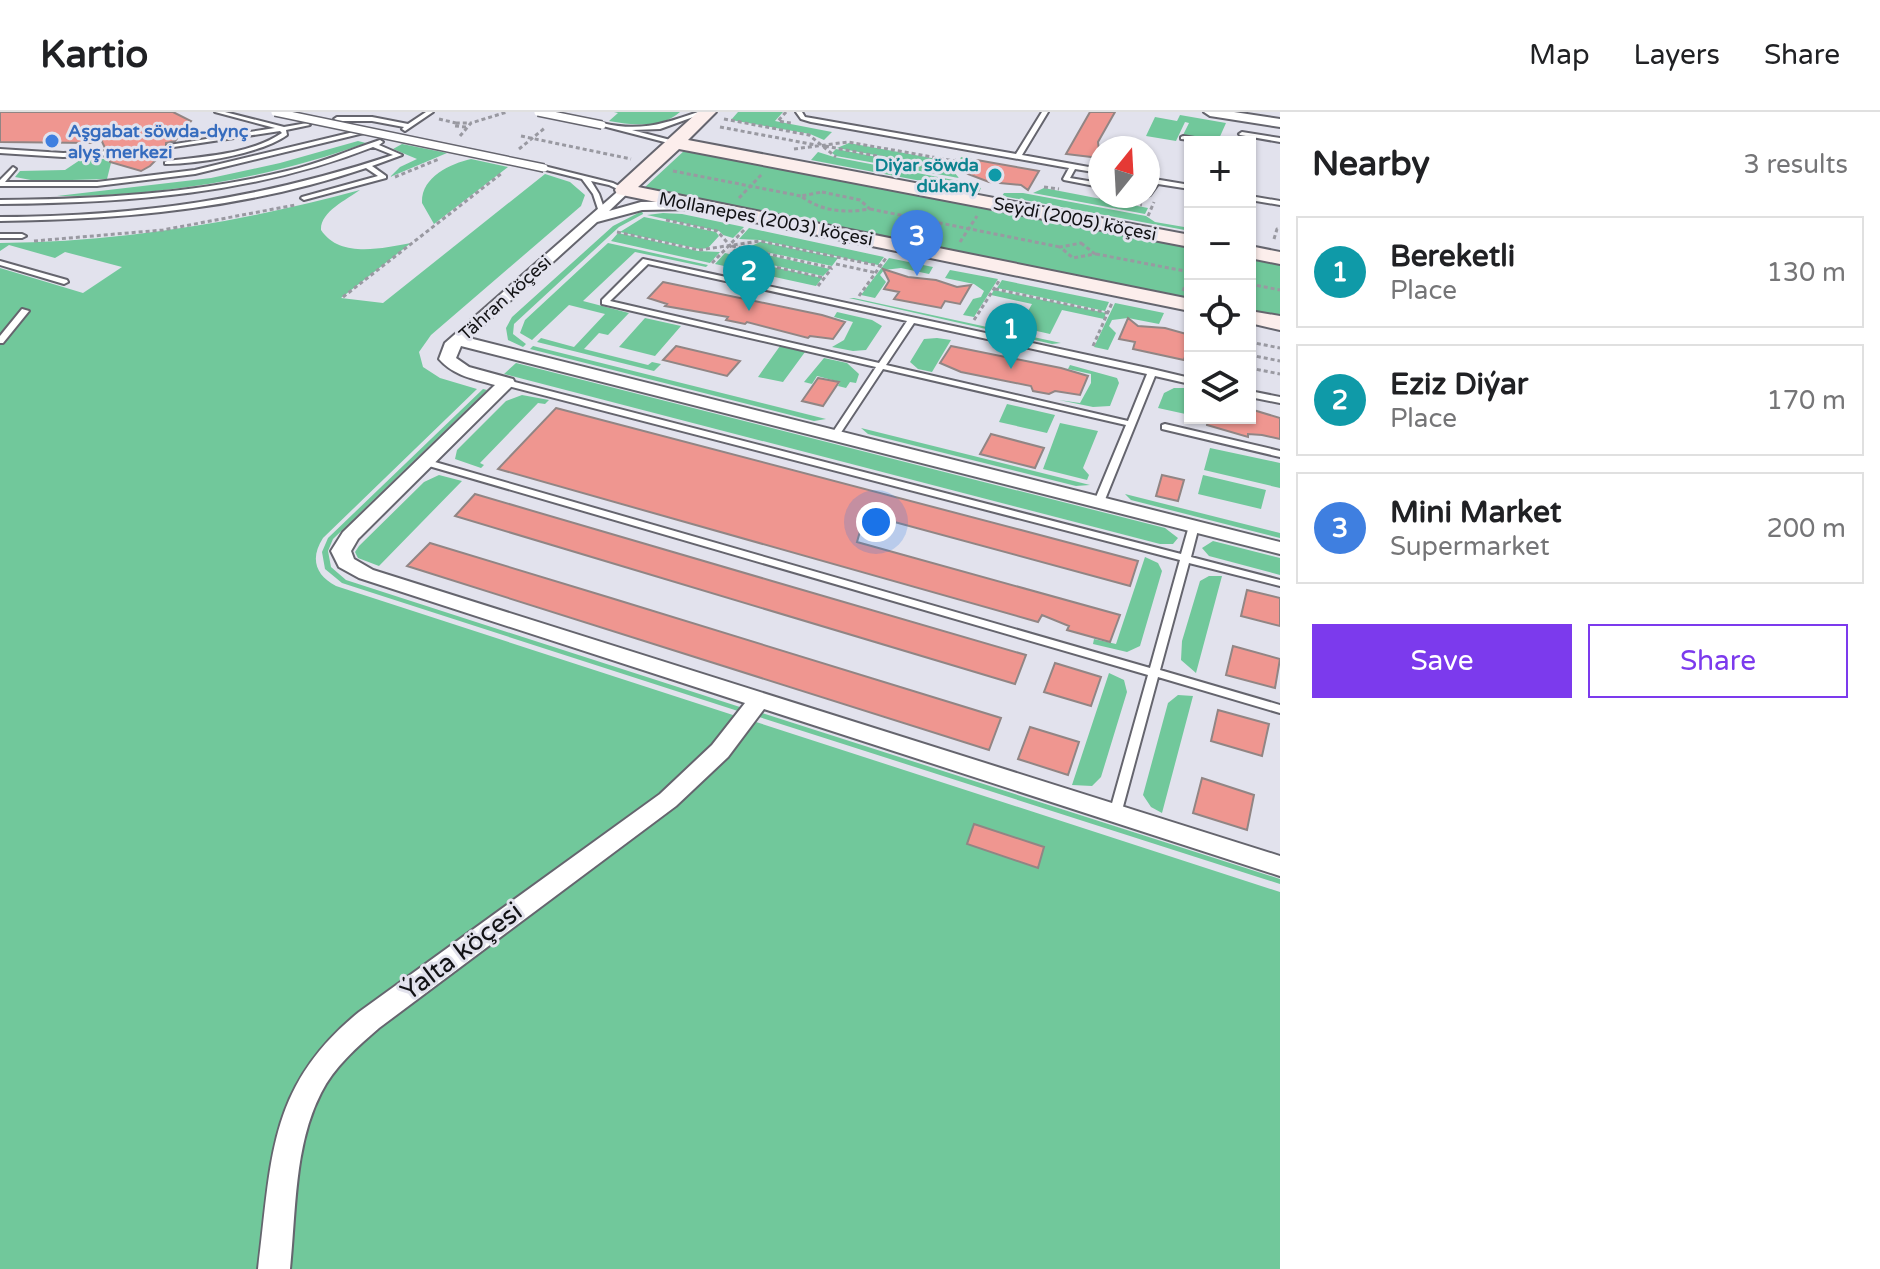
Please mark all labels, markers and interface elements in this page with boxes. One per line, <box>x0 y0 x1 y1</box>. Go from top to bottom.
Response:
text: Kartio <box>40 32 148 78</box>
text: Map <box>1529 38 1590 72</box>
text: Layers <box>1634 38 1720 72</box>
text: Share <box>1764 38 1840 72</box>
place label: Aşgabat söwda-dynç alyş merkezi <box>68 120 249 163</box>
marker: Aşgabat söwda-dynç alyş merkezi <box>43 132 61 150</box>
north arrow <box>1088 136 1160 208</box>
map controls <box>1184 136 1256 424</box>
button: + <box>1184 136 1256 208</box>
text: Nearby <box>1312 144 1430 185</box>
text: 3 results <box>1743 149 1848 180</box>
place label: Diýar söwda dükany <box>875 154 979 197</box>
marker: Diýar söwda dükany <box>986 166 1004 184</box>
street label: Mollanepes (2003) köçesi <box>657 187 875 251</box>
street label: Seýdi (2005) köçesi <box>992 192 1158 246</box>
button: − <box>1184 208 1256 280</box>
pin: 3 <box>891 210 943 276</box>
text: Bereketli <box>1390 238 1515 275</box>
pin: 2 <box>723 245 775 311</box>
street label: Tähran köçesi <box>454 251 556 345</box>
text: 1 <box>1332 257 1348 288</box>
text: 130 m <box>1766 257 1846 288</box>
text: Place <box>1390 275 1457 306</box>
button: locate <box>1184 280 1256 352</box>
pin: 1 <box>985 303 1037 369</box>
button: layers <box>1184 352 1256 424</box>
text: Eziz Diýar <box>1390 366 1528 403</box>
text: 2 <box>1332 385 1348 416</box>
text: 170 m <box>1766 385 1846 416</box>
text: Place <box>1390 403 1457 434</box>
text: Mini Market <box>1390 494 1562 531</box>
your location <box>856 502 896 542</box>
text: 3 <box>1332 513 1348 544</box>
text: 200 m <box>1766 513 1846 544</box>
text: Supermarket <box>1390 531 1550 562</box>
button: Save <box>1312 624 1572 698</box>
button: Share <box>1588 624 1848 698</box>
street label: Ýalta köçesi <box>394 896 528 1007</box>

